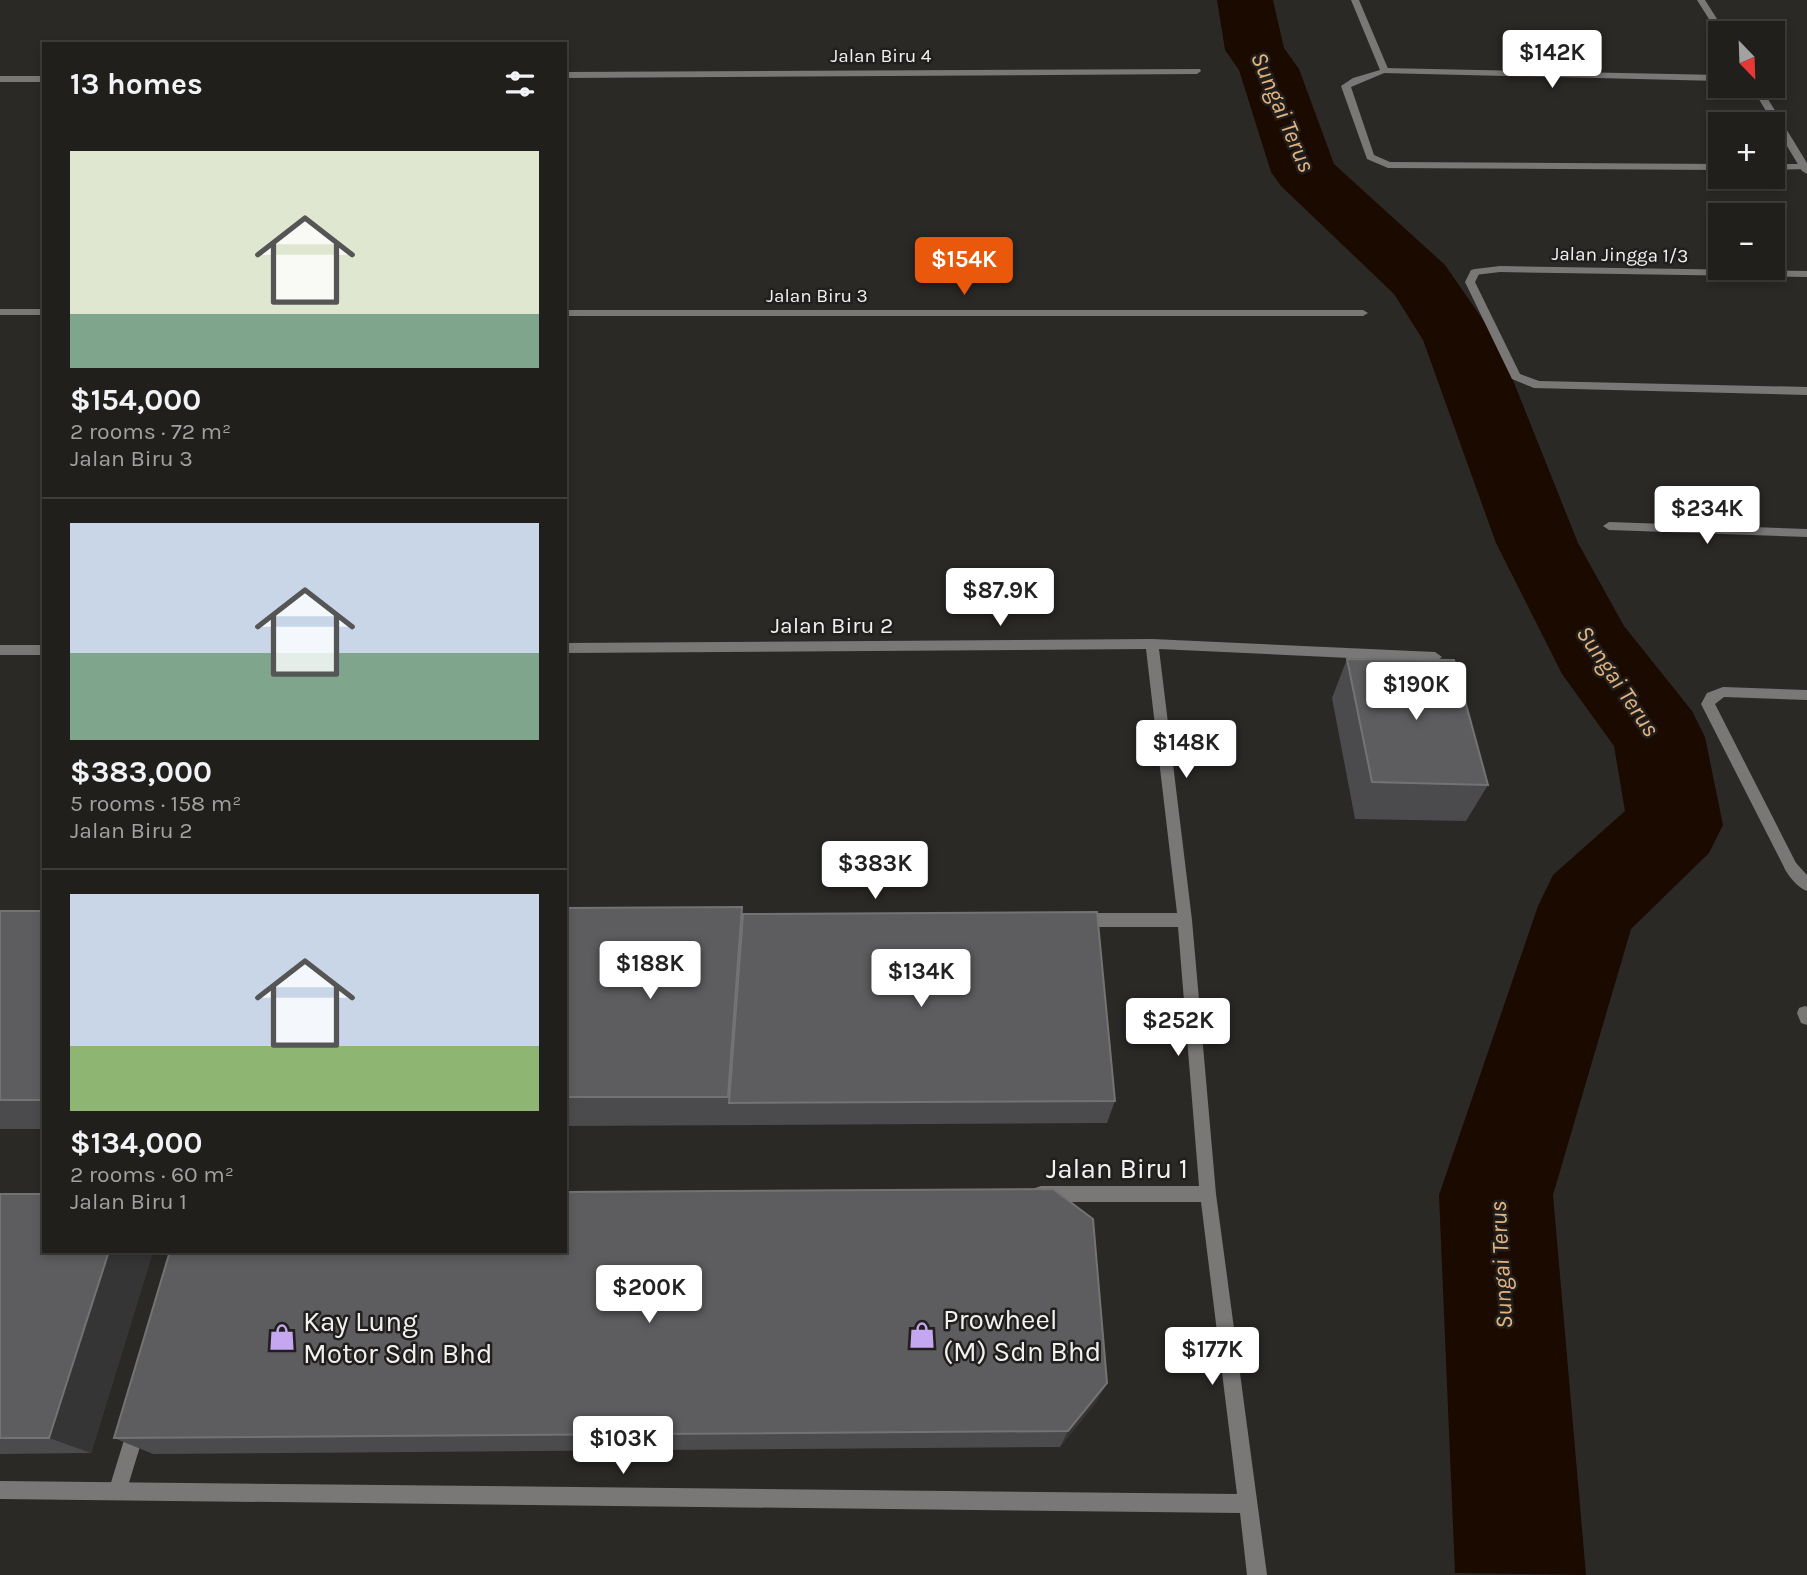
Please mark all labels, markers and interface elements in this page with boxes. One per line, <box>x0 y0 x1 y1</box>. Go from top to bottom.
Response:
north arrow <box>1708 21 1785 98</box>
map controls <box>1708 21 1785 280</box>
pin: $142K <box>1503 31 1601 90</box>
text: $142K <box>1519 39 1585 66</box>
street label: Jalan Biru 4 <box>831 45 932 67</box>
water label: Sungai Terus <box>1245 48 1321 176</box>
icon: filters <box>501 65 539 103</box>
text: 13 homes <box>70 66 203 102</box>
button: + <box>1708 112 1785 189</box>
icon: home <box>242 197 368 323</box>
button: − <box>1708 203 1785 280</box>
pin: $154K <box>915 238 1013 297</box>
street label: Jalan Jingga 1/3 <box>1551 243 1689 267</box>
text: $154K <box>931 246 997 273</box>
street label: Jalan Biru 3 <box>766 285 868 307</box>
text: $154,000 <box>70 382 201 418</box>
text: 2 rooms · 72 m² <box>70 418 231 445</box>
text: Jalan Biru 3 <box>70 445 193 472</box>
pin: $234K <box>1658 486 1756 546</box>
text: $234K <box>1671 495 1743 522</box>
pin: $87.9K <box>943 568 1057 628</box>
icon: home <box>242 569 368 695</box>
text: $87.9K <box>962 577 1038 604</box>
street label: Jalan Biru 2 <box>771 612 893 639</box>
water label: Sungai Terus <box>1571 620 1665 742</box>
pin: $190K <box>1367 662 1465 722</box>
text: $190K <box>1382 671 1450 698</box>
pin: $148K <box>1137 720 1235 780</box>
text: $148K <box>1152 729 1220 756</box>
text: $383,000 <box>70 754 212 790</box>
text: 5 rooms · 158 m² <box>70 790 241 817</box>
text: Jalan Biru 2 <box>70 817 193 844</box>
pin: $383K <box>826 842 924 901</box>
text: $383K <box>838 850 912 877</box>
icon: home <box>242 940 368 1066</box>
pin: $188K <box>601 942 699 1001</box>
text: $188K <box>616 950 684 977</box>
pin: $134K <box>872 950 970 1009</box>
text: $134K <box>887 958 955 985</box>
pin: $252K <box>1129 998 1227 1058</box>
text: $252K <box>1142 1007 1214 1034</box>
text: $134,000 <box>70 1125 202 1161</box>
street label: Jalan Biru 1 <box>1046 1152 1188 1185</box>
text: 2 rooms · 60 m² <box>70 1161 234 1188</box>
text: Jalan Biru 1 <box>70 1188 187 1215</box>
water label: Sungai Terus <box>1484 1200 1518 1330</box>
pin: $200K <box>600 1266 698 1325</box>
text: $200K <box>612 1274 686 1301</box>
place label: Prowheel (M) Sdn Bhd <box>943 1303 1101 1368</box>
place label: Kay Lung Motor Sdn Bhd <box>303 1305 493 1370</box>
shop icon: Prowheel (M) Sdn Bhd <box>907 1320 937 1350</box>
shop icon: Kay Lung Motor Sdn Bhd <box>267 1322 297 1352</box>
pin: $177K <box>1163 1328 1261 1387</box>
text: $177K <box>1181 1336 1243 1363</box>
pin: $103K <box>574 1416 672 1476</box>
text: $103K <box>589 1425 657 1452</box>

